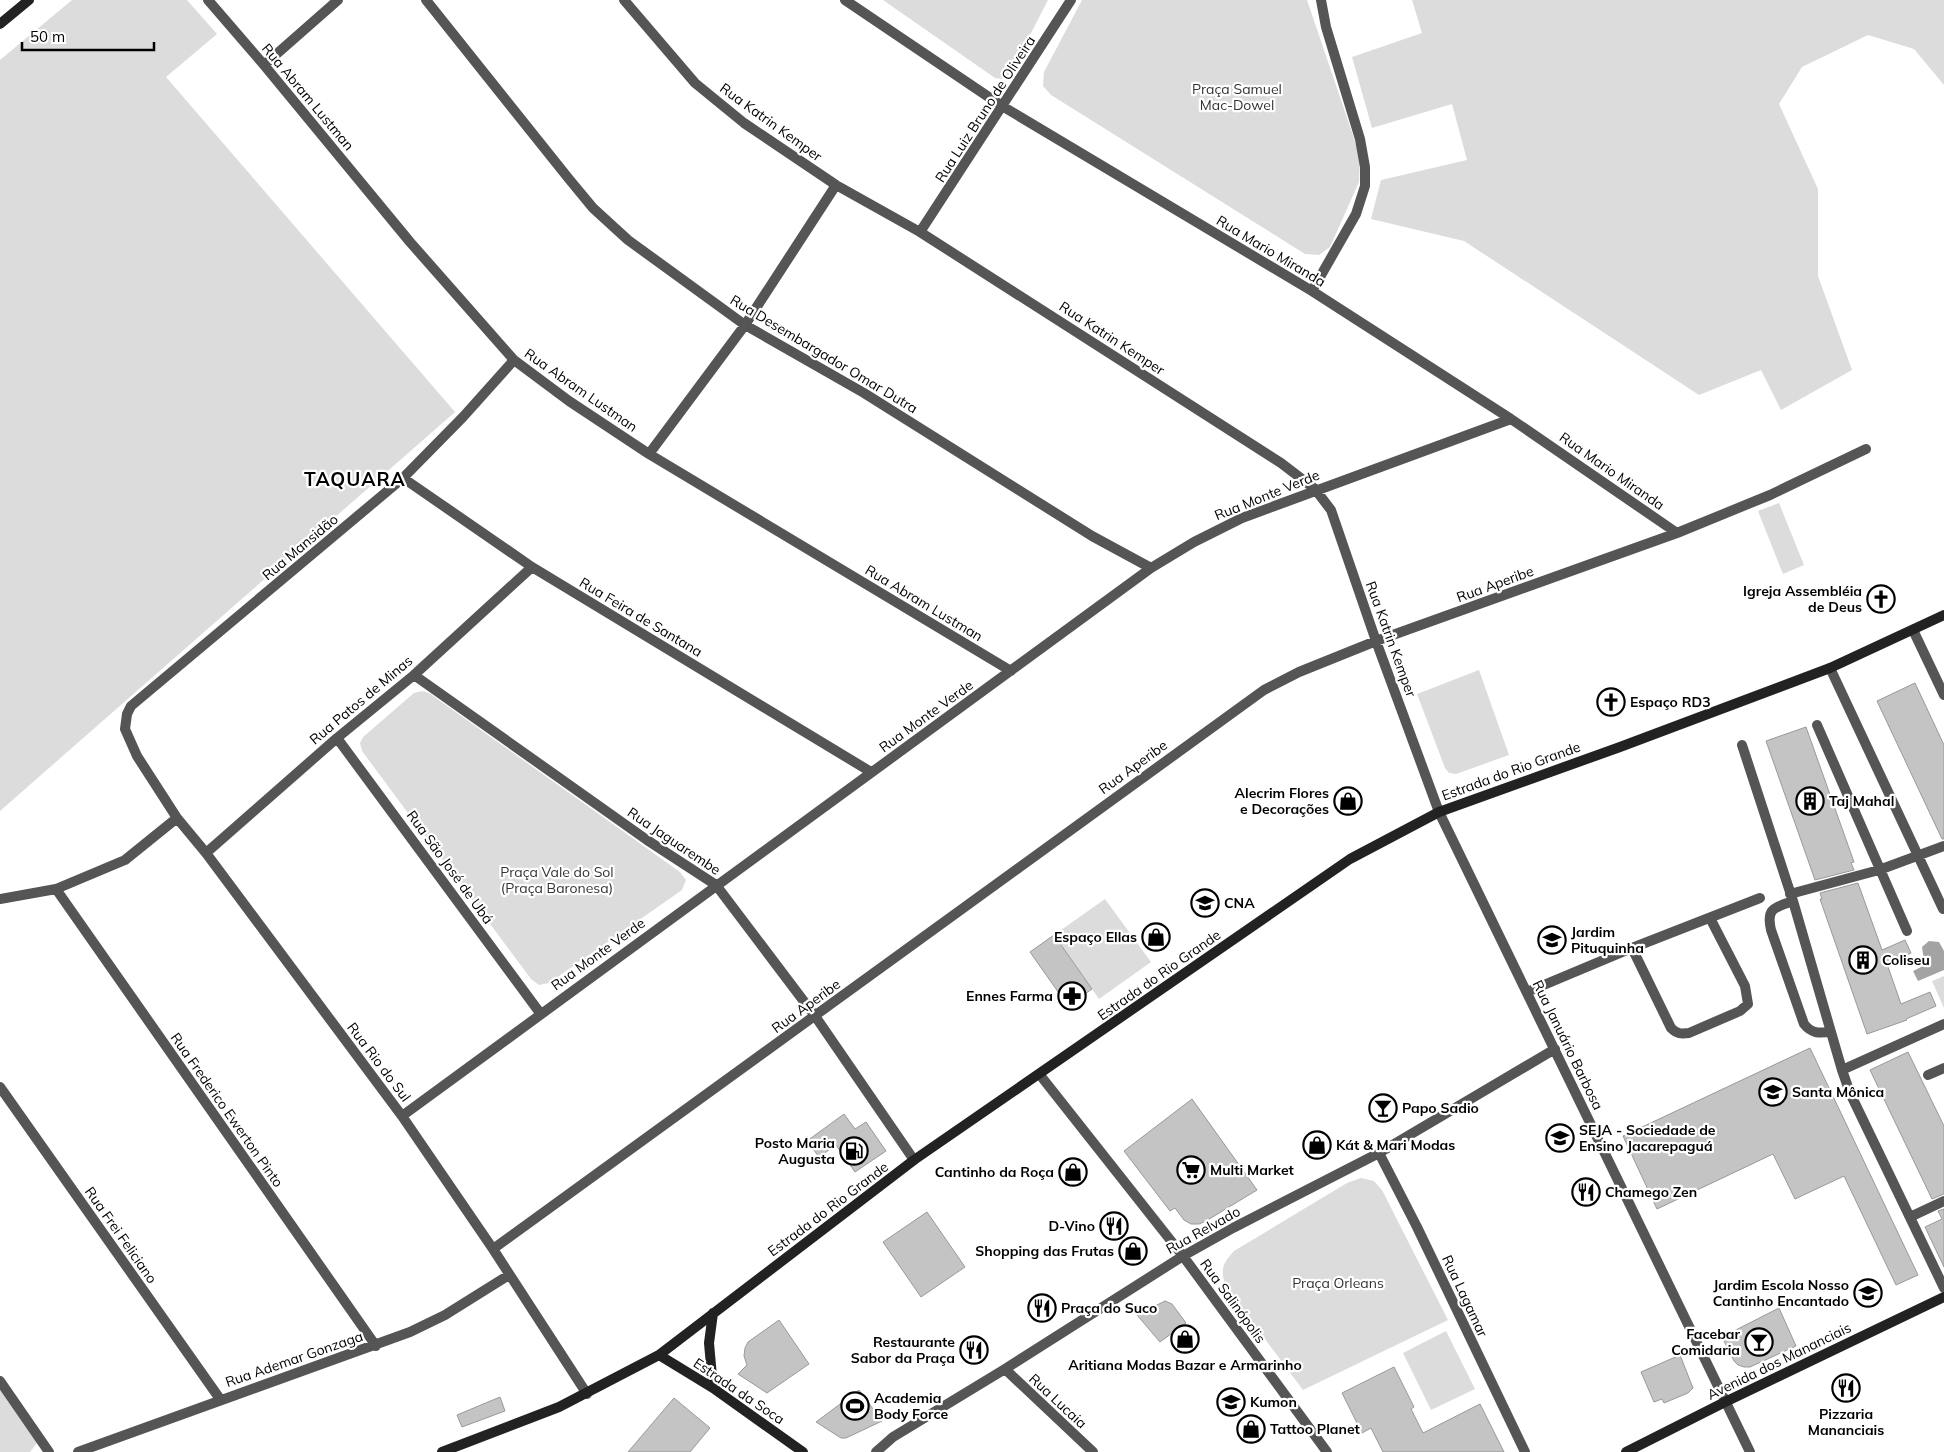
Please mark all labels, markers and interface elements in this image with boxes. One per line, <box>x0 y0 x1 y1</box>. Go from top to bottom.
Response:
scale bar <box>22 20 155 52</box>
text: 50 m <box>30 27 65 46</box>
street label: Rua Luiz Bruno de Oliveira <box>931 32 1039 186</box>
street label: Rua Abram Lustman <box>258 40 358 154</box>
street label: Rua Katrin Kemper <box>716 79 826 166</box>
park label: Praça Samuel Mac-Dowel <box>1192 80 1282 114</box>
street label: Rua Mario Miranda <box>1213 211 1329 291</box>
street label: Rua Desembargador Omar Dutra <box>727 291 921 417</box>
street label: Rua Katrin Kemper <box>1056 297 1169 379</box>
street label: Rua Abram Lustman <box>521 344 641 436</box>
street label: Rua Mario Miranda <box>1556 428 1668 514</box>
street label: Rua Monte Verde <box>1212 466 1322 524</box>
district label: TAQUARA <box>304 467 406 491</box>
street label: Rua Mansidão <box>258 510 342 584</box>
street label: Rua Abram Lustman <box>862 561 986 645</box>
street label: Rua Aperibe <box>1454 562 1536 606</box>
street label: Rua Feira de Santana <box>576 573 706 661</box>
street label: Rua Katrin Kemper <box>1362 579 1421 700</box>
place label: Igreja Assembléia de Deus <box>1743 582 1862 616</box>
church icon: Igreja Assembléia de Deus <box>1866 584 1896 614</box>
street label: Rua Patos de Minas <box>306 652 416 748</box>
street label: Rua Monte Verde <box>876 676 976 756</box>
church icon: Espaço RD3 <box>1596 687 1626 717</box>
place label: Espaço RD3 <box>1630 693 1711 711</box>
street label: Rua Aperibe <box>1095 736 1171 798</box>
street label: Estrada do Rio Grande <box>1439 738 1583 804</box>
place label: Alecrim Flores e Decorações <box>1235 784 1329 818</box>
shop icon: Alecrim Flores e Decorações <box>1333 786 1363 816</box>
building icon: Taj Mahal <box>1795 786 1825 816</box>
place label: Taj Mahal <box>1829 792 1894 810</box>
street label: Rua Jaguarembe <box>624 803 724 879</box>
street label: Rua São José de Ubá <box>403 807 497 927</box>
park label: Praça Vale do Sol (Praça Baronesa) <box>500 863 614 897</box>
school or university icon: CNA <box>1190 888 1220 918</box>
place label: CNA <box>1224 894 1255 912</box>
street label: Rua Monte Verde <box>548 914 648 994</box>
shop icon: Espaço Ellas <box>1141 922 1171 952</box>
place label: Jardim Pituquinha <box>1571 923 1644 957</box>
school or university icon: Jardim Pituquinha <box>1537 925 1567 955</box>
street label: Estrada do Rio Grande <box>1094 926 1224 1024</box>
place label: Espaço Ellas <box>1054 928 1137 946</box>
building icon: Coliseu <box>1848 945 1878 975</box>
place label: Coliseu <box>1882 951 1930 969</box>
street label: Rua Aperibe <box>768 975 844 1037</box>
street label: Rua Januário Barbosa <box>1529 977 1607 1113</box>
pharmacy icon: Ennes Farma <box>1057 981 1087 1011</box>
place label: Ennes Farma <box>966 987 1053 1005</box>
street label: Rua Rio do Sul <box>343 1019 415 1105</box>
street label: Rua Frederico Ewerton Pinto <box>167 1029 287 1191</box>
school or university icon: Santa Mônica <box>1758 1077 1788 1107</box>
place label: Santa Mônica <box>1792 1083 1884 1101</box>
bar icon: Papo Sadio <box>1368 1093 1398 1123</box>
place label: Papo Sadio <box>1402 1099 1479 1117</box>
place label: SEJA - Sociedade de Ensino Jacarepaguá <box>1579 1121 1716 1155</box>
school or university icon: SEJA - Sociedade de Ensino Jacarepaguá <box>1545 1123 1575 1153</box>
shop icon: Kát & Mari Modas <box>1302 1130 1332 1160</box>
place label: Posto Maria Augusta <box>755 1134 835 1168</box>
fuel station icon: Posto Maria Augusta <box>839 1136 869 1166</box>
place label: Kát & Mari Modas <box>1336 1136 1455 1154</box>
supermarket icon: Multi Market <box>1176 1155 1206 1185</box>
shop icon: Cantinho da Roça <box>1058 1157 1088 1187</box>
street label: Estrada do Rio Grande <box>764 1158 892 1260</box>
place label: Multi Market <box>1210 1161 1295 1179</box>
place label: Cantinho da Roça <box>935 1163 1054 1181</box>
restaurant icon: Chamego Zen <box>1571 1177 1601 1207</box>
street label: Rua Frei Feliciano <box>81 1183 161 1287</box>
place label: Chamego Zen <box>1605 1183 1697 1201</box>
street label: Rua Relvado <box>1163 1202 1243 1258</box>
restaurant icon: D-Vino <box>1099 1211 1129 1241</box>
place label: D-Vino <box>1048 1217 1095 1235</box>
shop icon: Shopping das Frutas <box>1118 1236 1148 1266</box>
place label: Shopping das Frutas <box>975 1242 1114 1260</box>
street label: Rua Lagamar <box>1438 1252 1492 1341</box>
street label: Rua Salinópolis <box>1196 1255 1270 1347</box>
park label: Praça Orleans <box>1292 1274 1384 1292</box>
place label: Jardim Escola Nosso Cantinho Encantado <box>1713 1276 1849 1310</box>
school or university icon: Jardim Escola Nosso Cantinho Encantado <box>1853 1278 1883 1308</box>
restaurant icon: Praça do Suco <box>1027 1293 1057 1323</box>
place label: Praça do Suco <box>1061 1299 1157 1317</box>
street label: Avenida dos Mananciais <box>1704 1318 1854 1404</box>
shop icon: Aritiana Modas Bazar e Armarinho <box>1170 1324 1200 1354</box>
place label: Facebar Comidaria <box>1671 1325 1740 1359</box>
street label: Rua Ademar Gonzaga <box>223 1327 365 1391</box>
bar icon: Facebar Comidaria <box>1744 1327 1774 1357</box>
place label: Restaurante Sabor da Praça <box>851 1333 955 1367</box>
restaurant icon: Restaurante Sabor da Praça <box>959 1335 989 1365</box>
street label: Estrada da Soca <box>690 1354 788 1428</box>
place label: Aritiana Modas Bazar e Armarinho <box>1068 1356 1302 1374</box>
street label: Rua Lucaia <box>1025 1370 1091 1432</box>
restaurant icon: Pizzaria Mananciais <box>1831 1373 1861 1403</box>
school or university icon: Kumon <box>1216 1387 1246 1417</box>
place label: Academia Body Force <box>874 1389 948 1423</box>
sports icon: Academia Body Force <box>840 1391 870 1421</box>
place label: Kumon <box>1250 1393 1297 1411</box>
place label: Pizzaria Mananciais <box>1808 1405 1884 1439</box>
shop icon: Tattoo Planet <box>1236 1414 1266 1444</box>
place label: Tattoo Planet <box>1270 1420 1361 1438</box>

